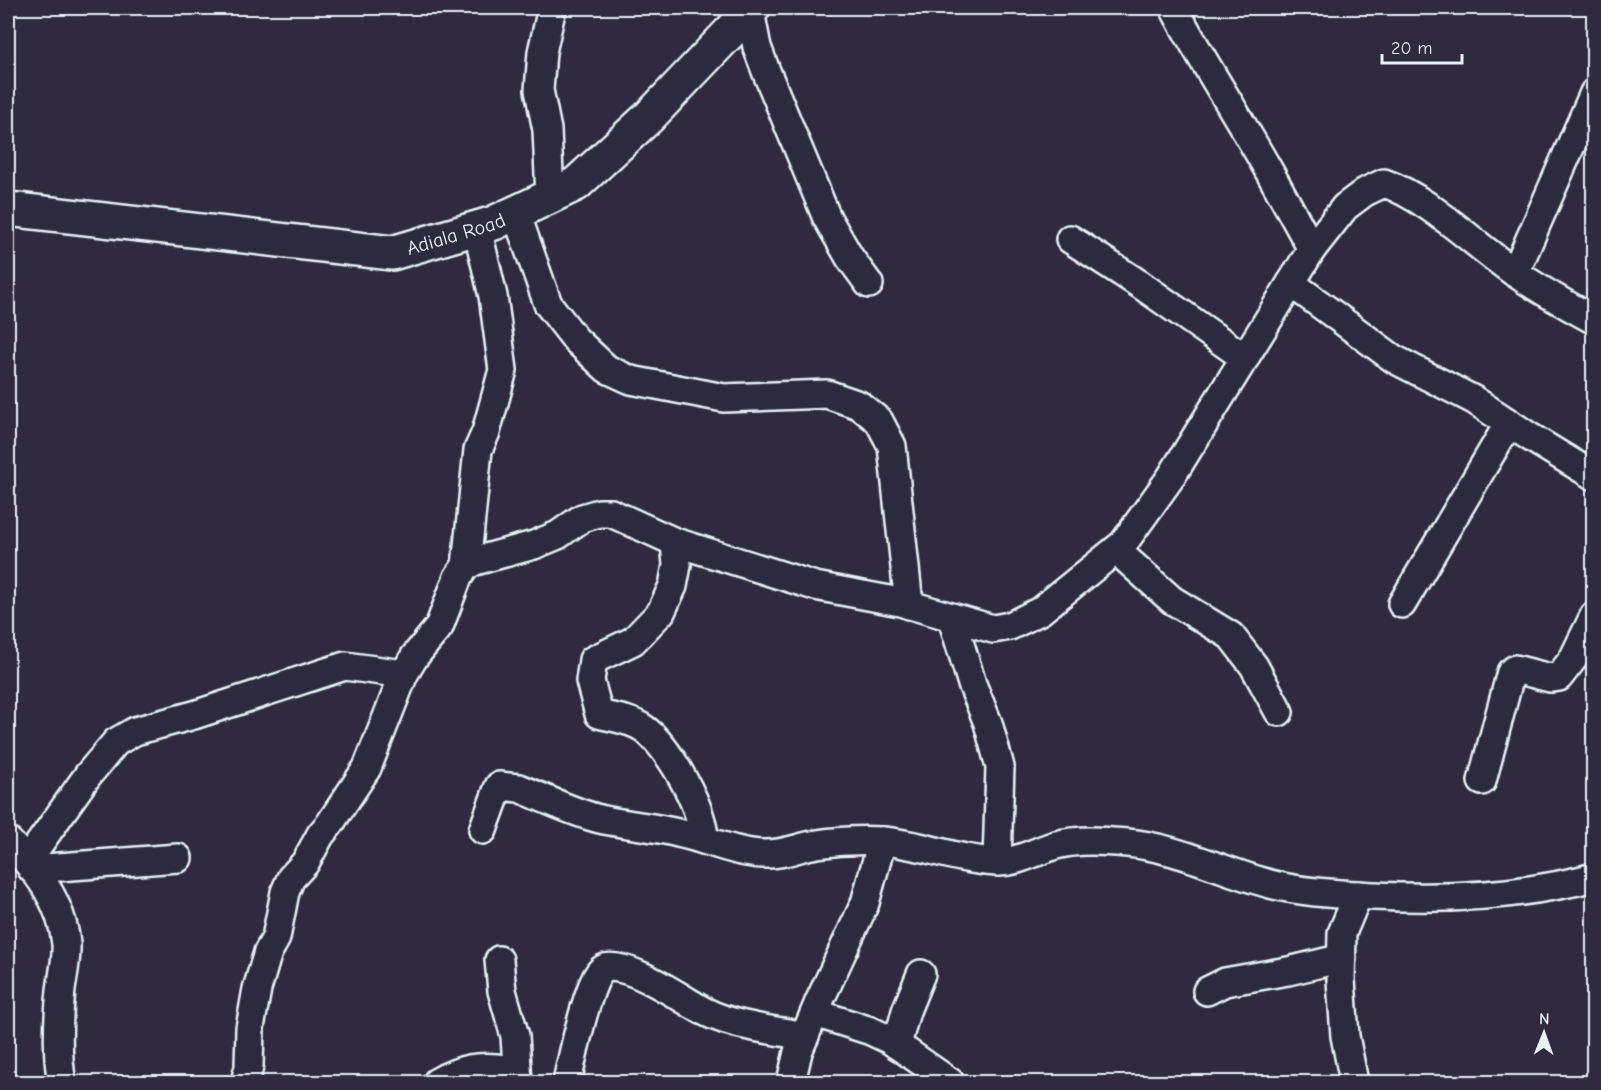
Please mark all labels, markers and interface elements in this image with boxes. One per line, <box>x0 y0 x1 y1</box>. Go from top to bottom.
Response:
scale bar <box>1382 27 1462 65</box>
text: 20 m <box>1391 38 1432 59</box>
street label: Adiala Road <box>404 208 509 260</box>
north arrow <box>1514 1003 1574 1063</box>
text: N <box>1539 1010 1550 1028</box>

